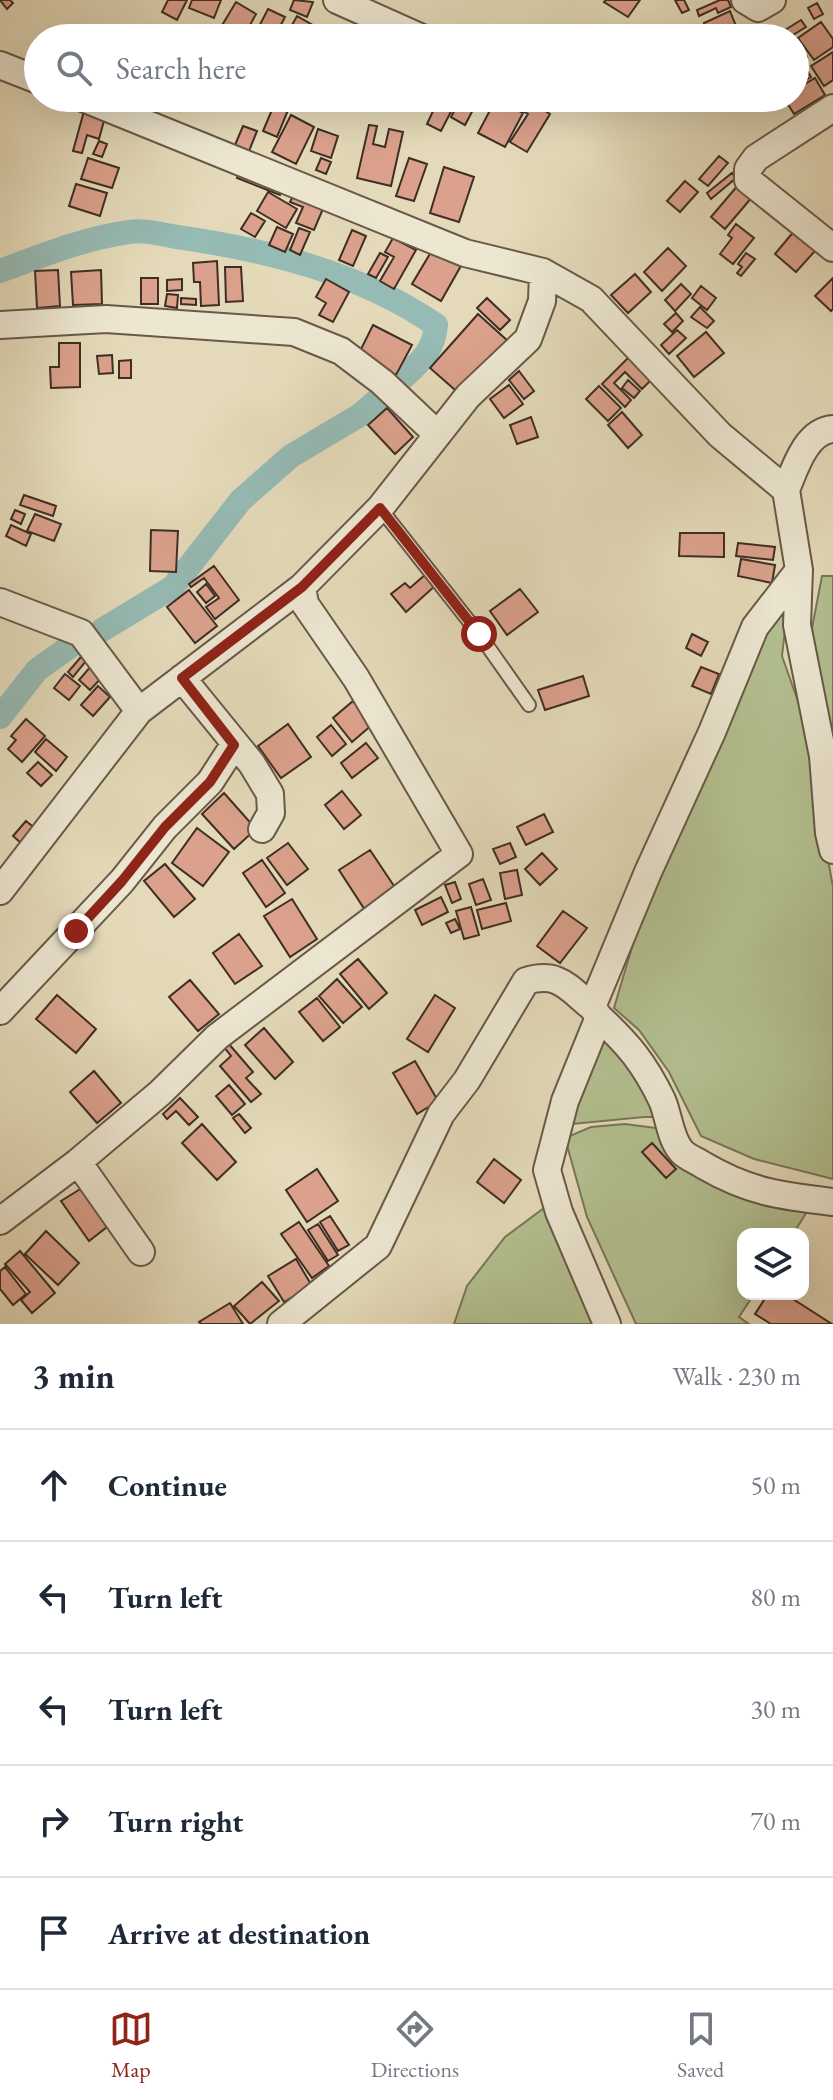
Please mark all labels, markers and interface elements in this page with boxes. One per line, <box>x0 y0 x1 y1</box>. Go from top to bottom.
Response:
search box <box>24 24 809 112</box>
icon: search <box>52 46 96 90</box>
text: Search here <box>116 49 246 88</box>
route start <box>461 616 497 652</box>
route end <box>58 913 94 949</box>
map controls <box>737 1228 809 1300</box>
button: layers <box>737 1228 809 1300</box>
text: 3 min <box>32 1354 115 1398</box>
text: Walk · 230 m <box>673 1359 801 1393</box>
icon: ahead <box>32 1463 76 1507</box>
text: Continue <box>108 1466 227 1505</box>
text: 50 m <box>751 1468 801 1502</box>
icon: left <box>32 1575 76 1619</box>
text: Turn left <box>108 1578 222 1617</box>
text: 80 m <box>751 1580 801 1614</box>
icon: left <box>32 1687 76 1731</box>
text: Turn left <box>108 1690 222 1729</box>
text: 30 m <box>751 1692 801 1726</box>
icon: right <box>32 1799 76 1843</box>
text: Turn right <box>108 1802 244 1841</box>
text: 70 m <box>751 1804 801 1838</box>
icon: arrive <box>32 1911 76 1955</box>
text: Arrive at destination <box>108 1914 370 1953</box>
tab: Map <box>109 2007 153 2084</box>
tab: Directions <box>371 2007 459 2084</box>
tab: Saved <box>677 2007 724 2084</box>

